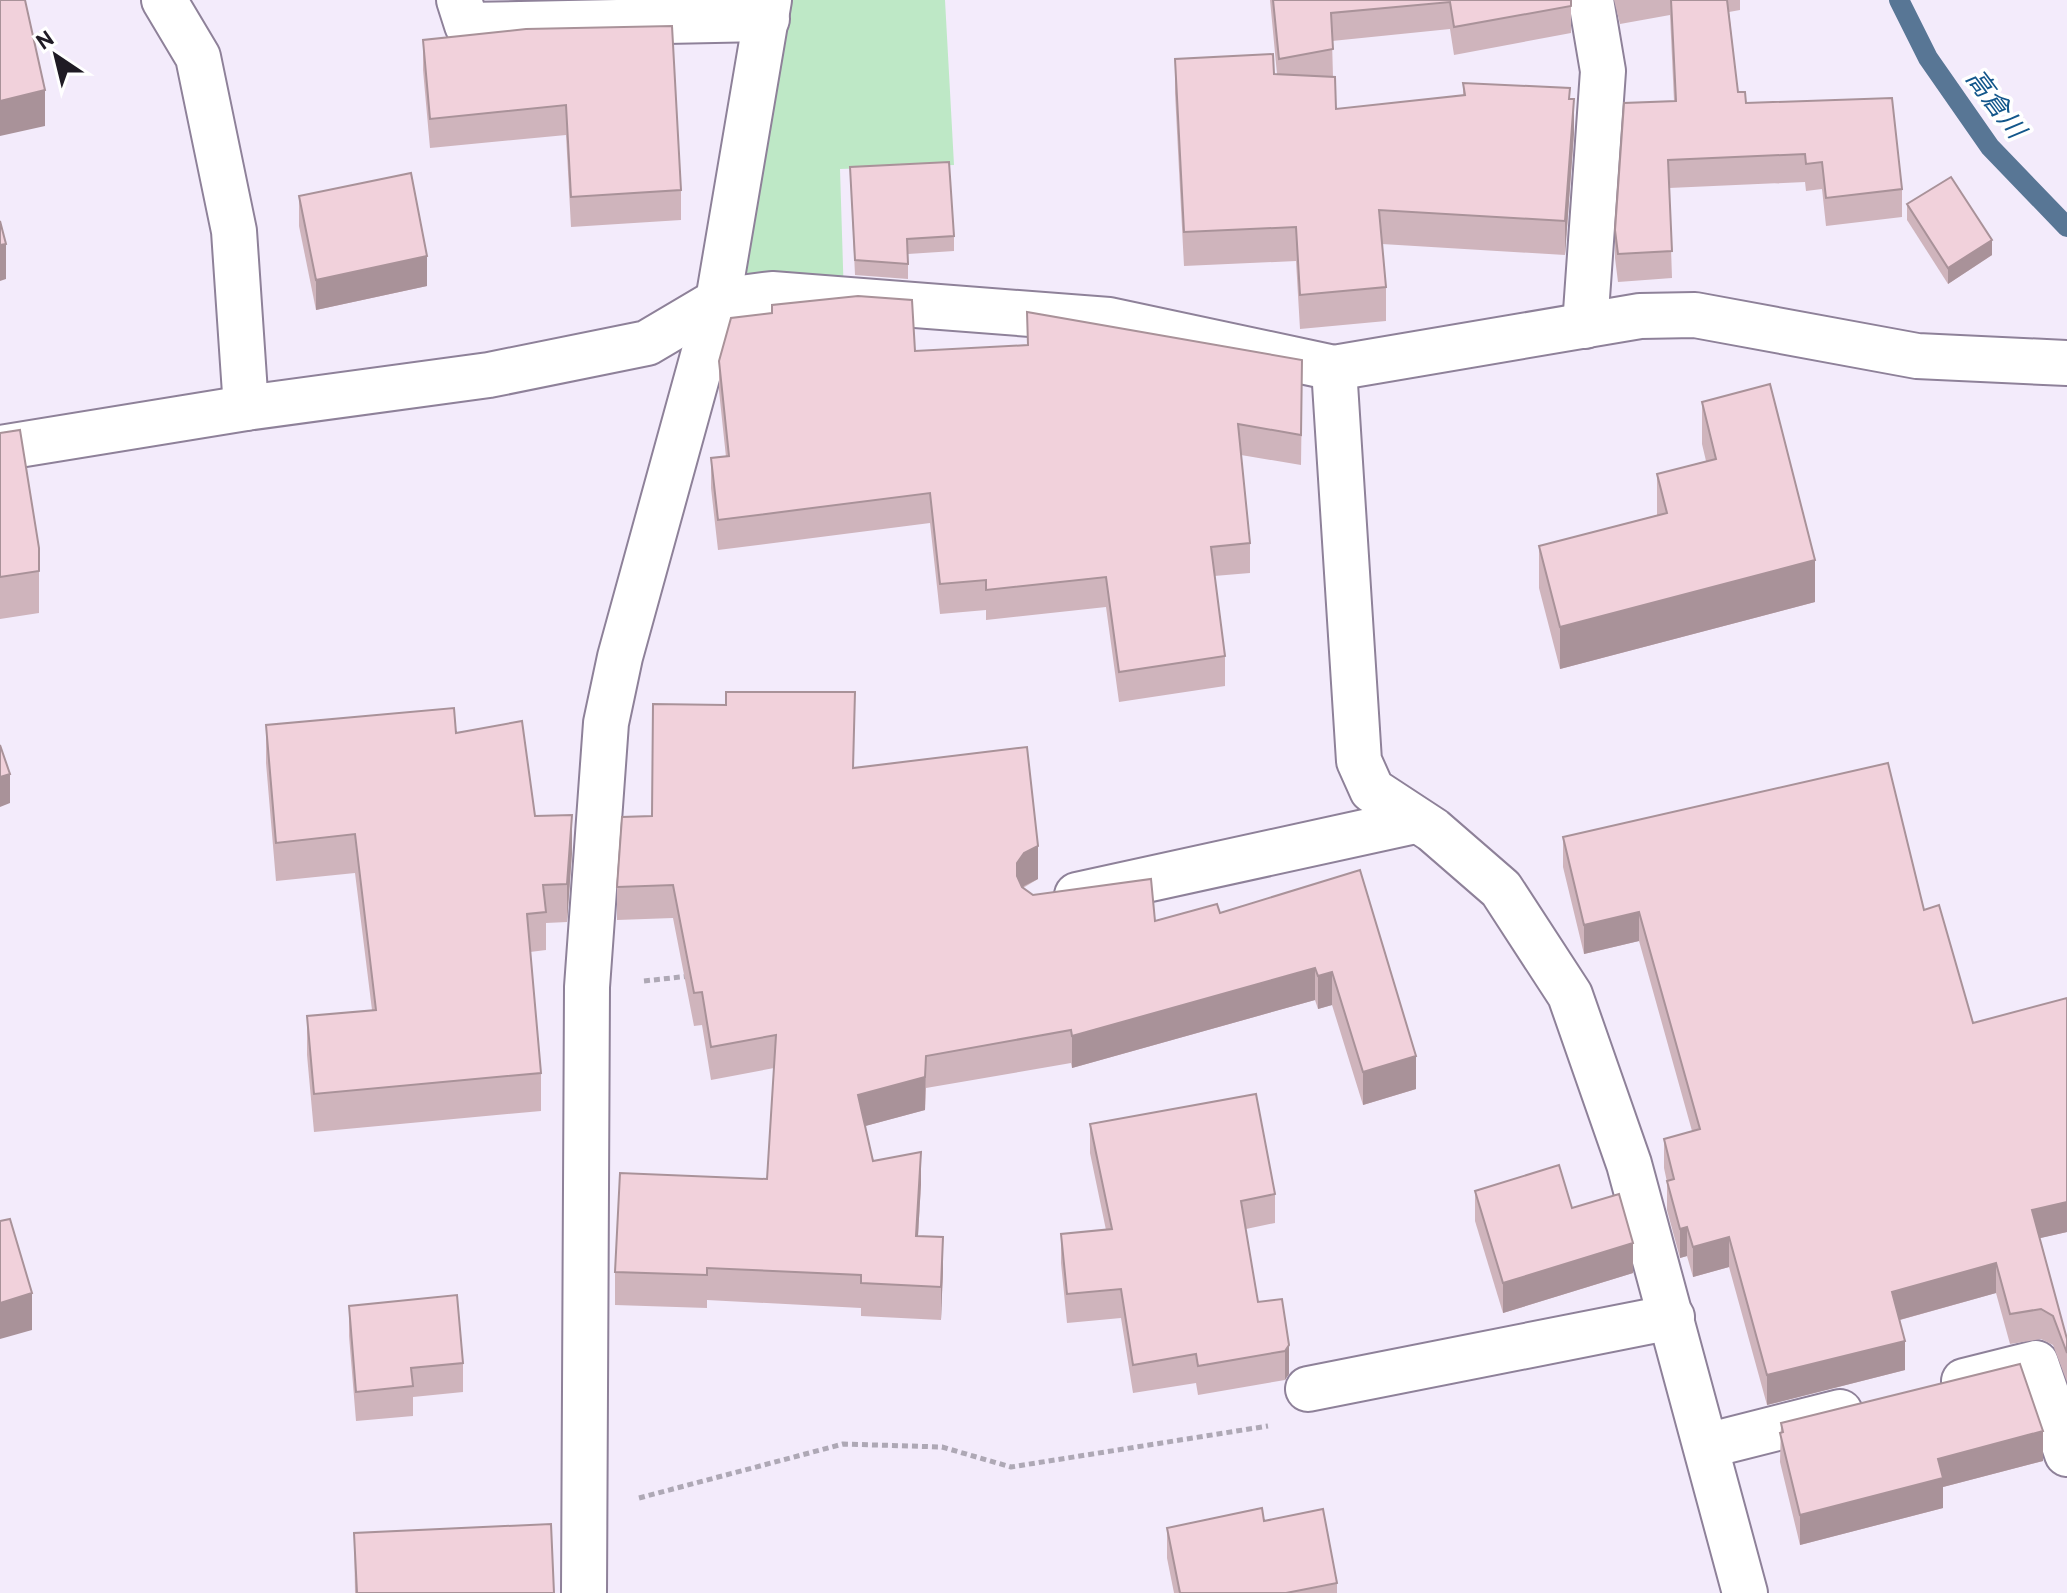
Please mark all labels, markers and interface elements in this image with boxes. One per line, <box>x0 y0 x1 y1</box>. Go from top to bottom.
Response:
north arrow <box>16 16 96 96</box>
text: N <box>32 26 60 57</box>
water label: 高倉川 <box>1957 64 2032 148</box>

